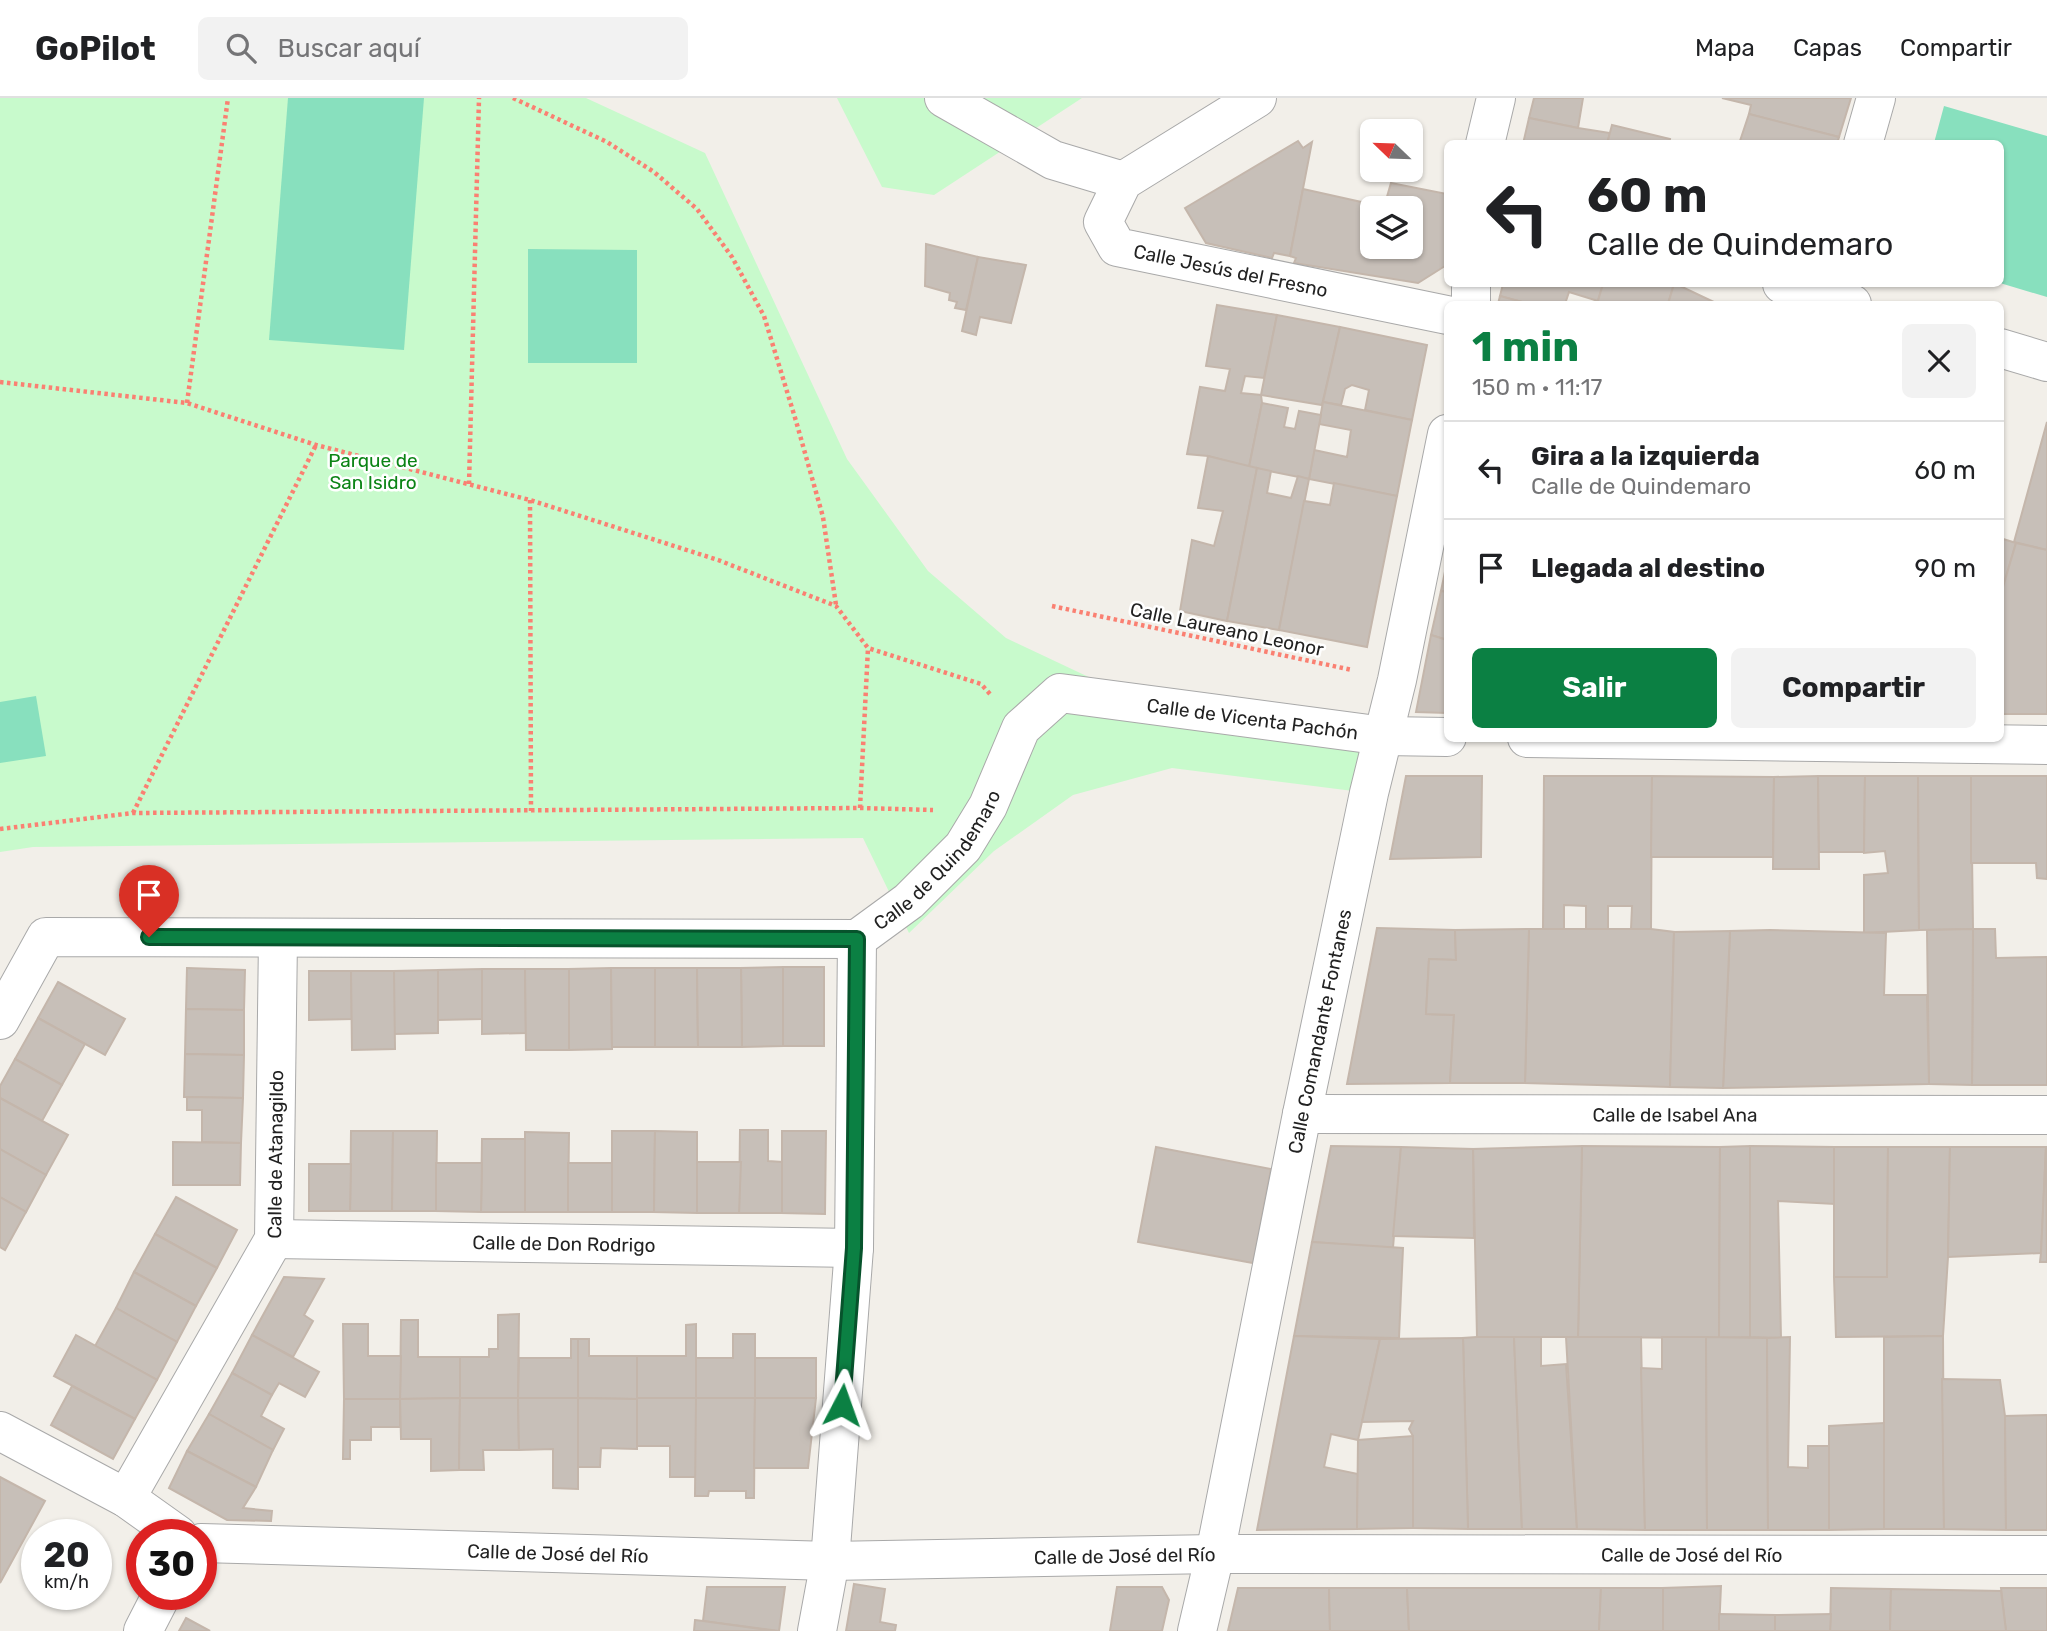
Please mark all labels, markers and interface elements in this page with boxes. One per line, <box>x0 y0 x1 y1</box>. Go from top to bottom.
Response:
search box <box>198 17 688 80</box>
text: GoPilot <box>35 29 156 68</box>
icon: search <box>222 29 260 67</box>
text: Buscar aquí <box>278 33 420 64</box>
text: Mapa <box>1695 34 1755 62</box>
text: Capas <box>1793 34 1862 62</box>
text: Compartir <box>1900 34 2012 62</box>
north arrow <box>1360 119 1423 182</box>
map controls <box>1360 119 1423 259</box>
text: 60 m <box>1587 166 1708 224</box>
icon: left <box>1472 168 1563 259</box>
button: layers <box>1360 196 1423 259</box>
text: Calle de Quindemaro <box>1587 225 1893 263</box>
street label: Calle Jesús del Fresno <box>1131 240 1330 302</box>
text: 1 min <box>1472 322 1579 372</box>
button: close <box>1902 324 1976 398</box>
text: 150 m · 11:17 <box>1472 373 1602 401</box>
text: Gira a la izquierda <box>1531 441 1760 472</box>
park label: Parque de San Isidro <box>328 449 418 494</box>
icon: left <box>1472 451 1510 489</box>
text: 60 m <box>1914 455 1976 486</box>
text: Calle de Quindemaro <box>1531 472 1751 500</box>
icon: arrive <box>1472 549 1510 587</box>
text: Llegada al destino <box>1531 553 1765 584</box>
text: 90 m <box>1915 553 1976 584</box>
street label: Calle Laureano Leonor <box>1128 598 1327 661</box>
button: Salir <box>1472 648 1717 728</box>
button: Compartir <box>1731 648 1976 728</box>
street label: Calle de Vicenta Pachón <box>1145 694 1360 744</box>
street label: Calle de Quindemaro <box>869 787 1005 935</box>
pin <box>119 865 179 937</box>
icon: arrive <box>130 876 168 914</box>
street label: Calle Comandante Fontanes <box>1283 907 1356 1156</box>
street label: Calle de Atanagildo <box>263 1070 288 1239</box>
street label: Calle de Isabel Ana <box>1592 1103 1758 1127</box>
street label: Calle de Don Rodrigo <box>472 1231 656 1257</box>
position arrow <box>805 1368 879 1442</box>
speed limit sign: 30 <box>126 1519 217 1610</box>
text: 20 <box>43 1534 90 1576</box>
street label: Calle de José del Río <box>467 1540 649 1568</box>
street label: Calle de José del Río <box>1034 1543 1216 1569</box>
street label: Calle de José del Río <box>1601 1543 1782 1567</box>
text: km/h <box>44 1571 89 1593</box>

